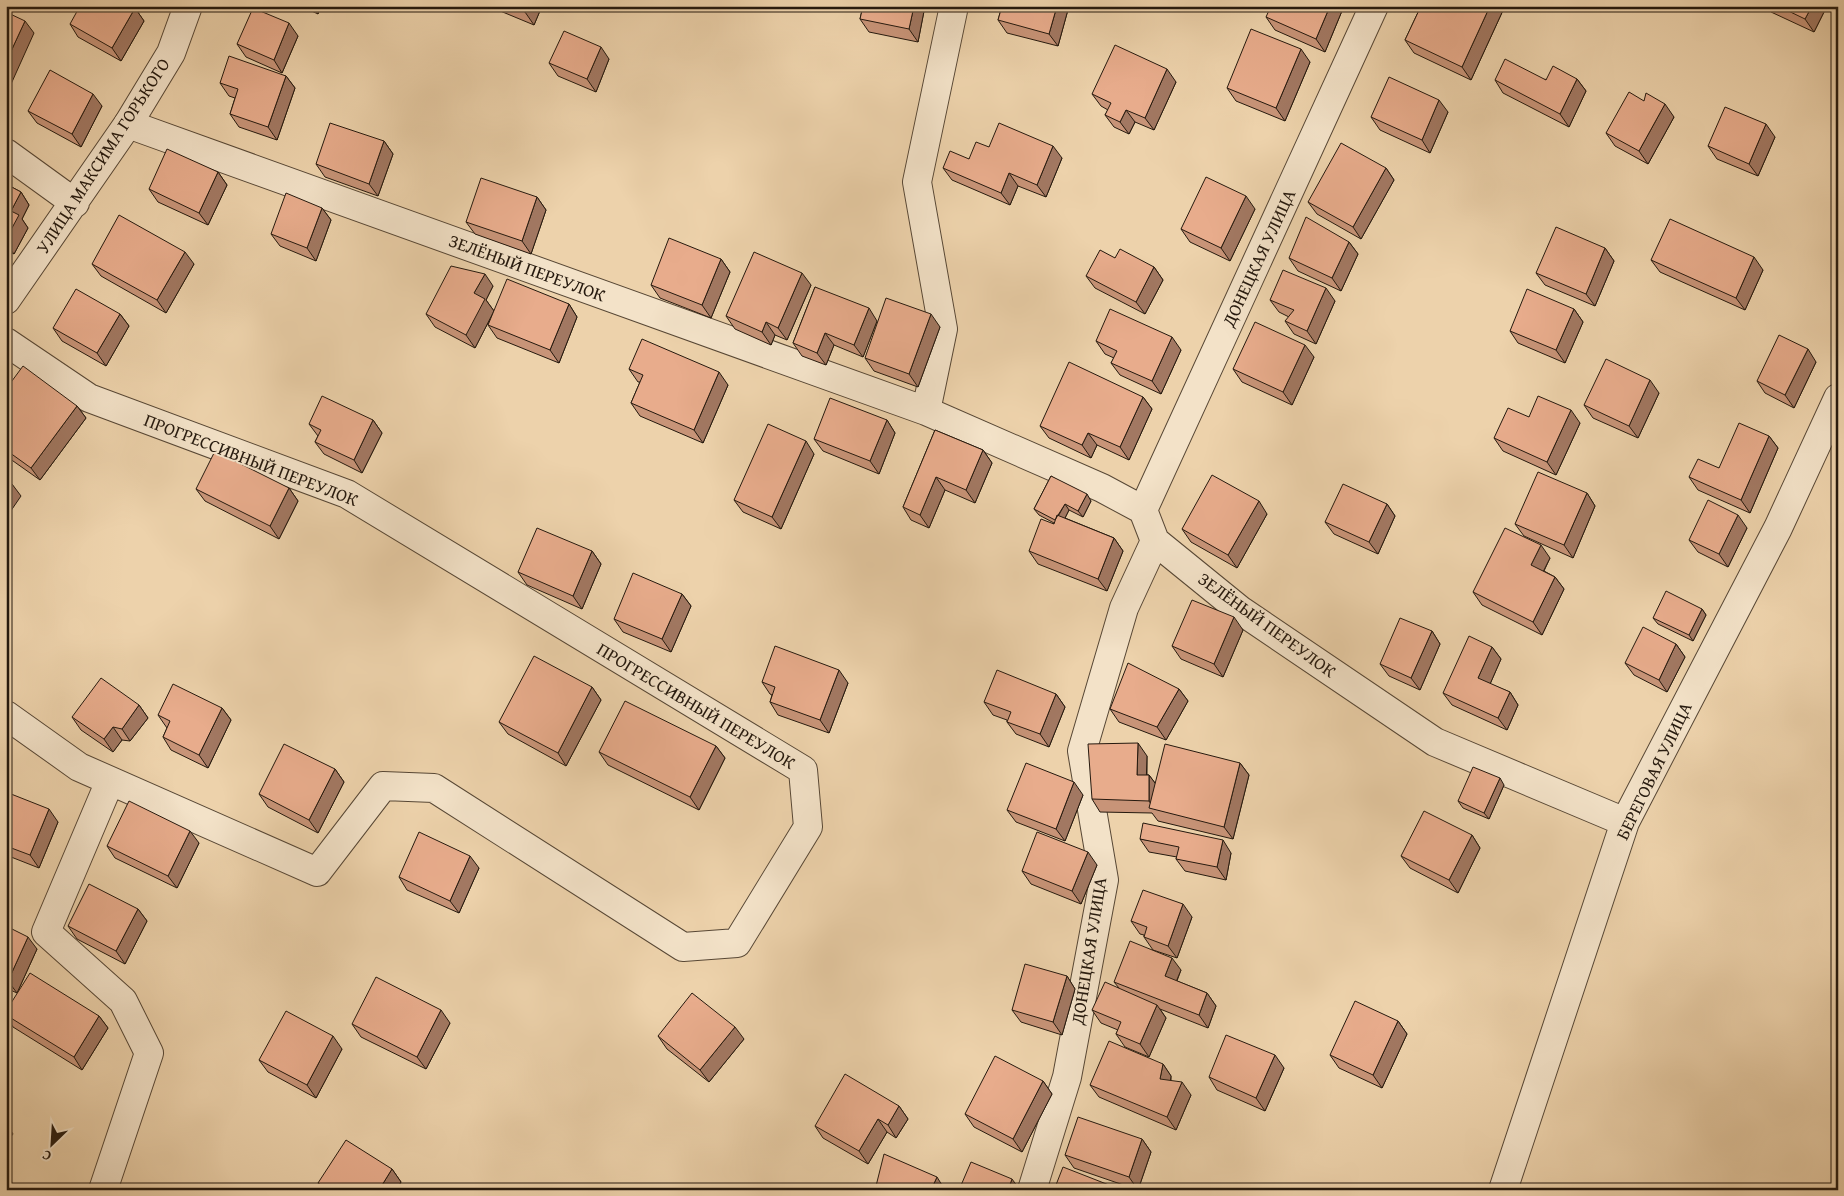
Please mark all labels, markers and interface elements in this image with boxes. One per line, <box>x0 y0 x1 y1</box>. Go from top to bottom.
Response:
street label: УЛИЦА МАКСИМА ГОРЬКОГО <box>29 52 176 259</box>
street label: ДОНЕЦКАЯ УЛИЦА <box>1214 185 1302 332</box>
street label: ЗЕЛЁНЫЙ ПЕРЕУЛОК <box>445 227 609 308</box>
street label: ПРОГРЕССИВНЫЙ ПЕРЕУЛОК <box>140 406 362 513</box>
street label: ЗЕЛЁНЫЙ ПЕРЕУЛОК <box>1193 565 1342 684</box>
street label: ПРОГРЕССИВНЫЙ ПЕРЕУЛОК <box>592 635 801 776</box>
street label: БЕРЕГОВАЯ УЛИЦА <box>1608 697 1699 844</box>
street label: ДОНЕЦКАЯ УЛИЦА <box>1063 875 1113 1027</box>
north arrow <box>28 1118 78 1168</box>
text: С <box>39 1145 54 1167</box>

